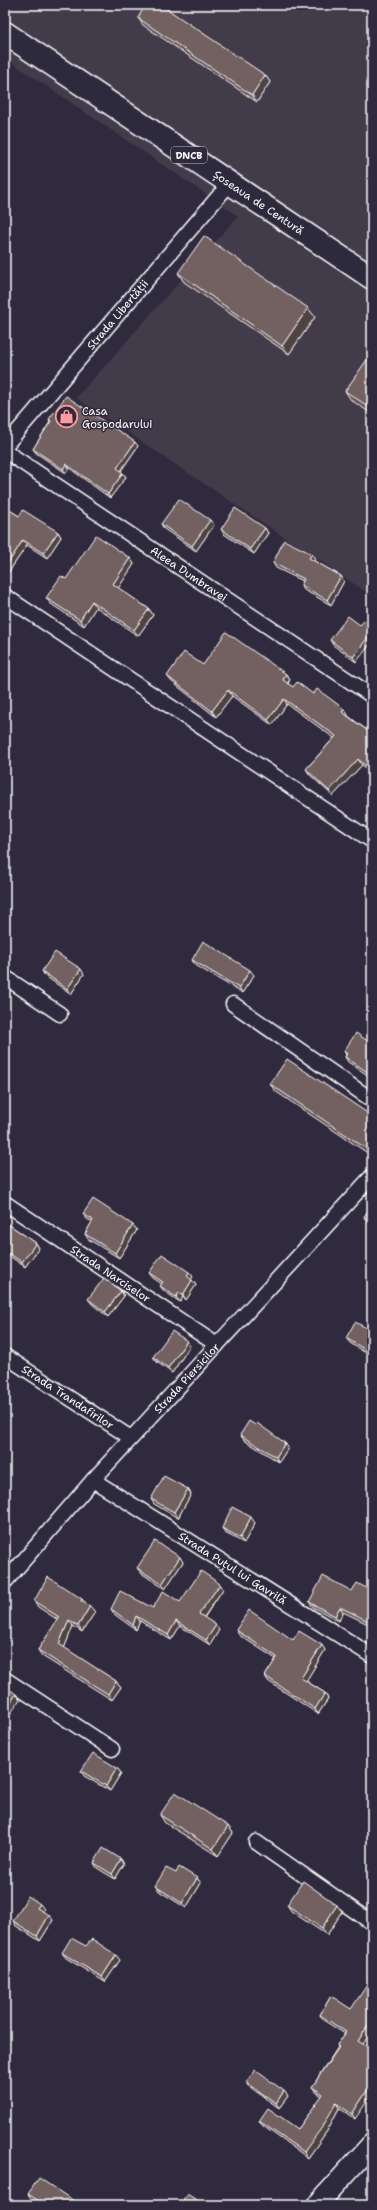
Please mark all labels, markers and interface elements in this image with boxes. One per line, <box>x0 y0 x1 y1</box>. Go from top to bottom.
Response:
road number: DNCB <box>171 147 207 163</box>
street label: Șoseaua de Centură <box>210 167 307 238</box>
street label: Strada Libertății <box>84 277 152 353</box>
shop icon: Casa Gospodarului <box>53 404 79 430</box>
place label: Casa Gospodarului <box>82 404 152 432</box>
street label: Aleea Dumbravei <box>147 543 230 605</box>
street label: Strada Narciselor <box>67 1242 153 1306</box>
street label: Strada Piersicilor <box>151 1340 223 1417</box>
street label: Strada Trandafirilor <box>19 1362 117 1433</box>
street label: Strada Puțul lui Gavrilă <box>175 1529 289 1608</box>

